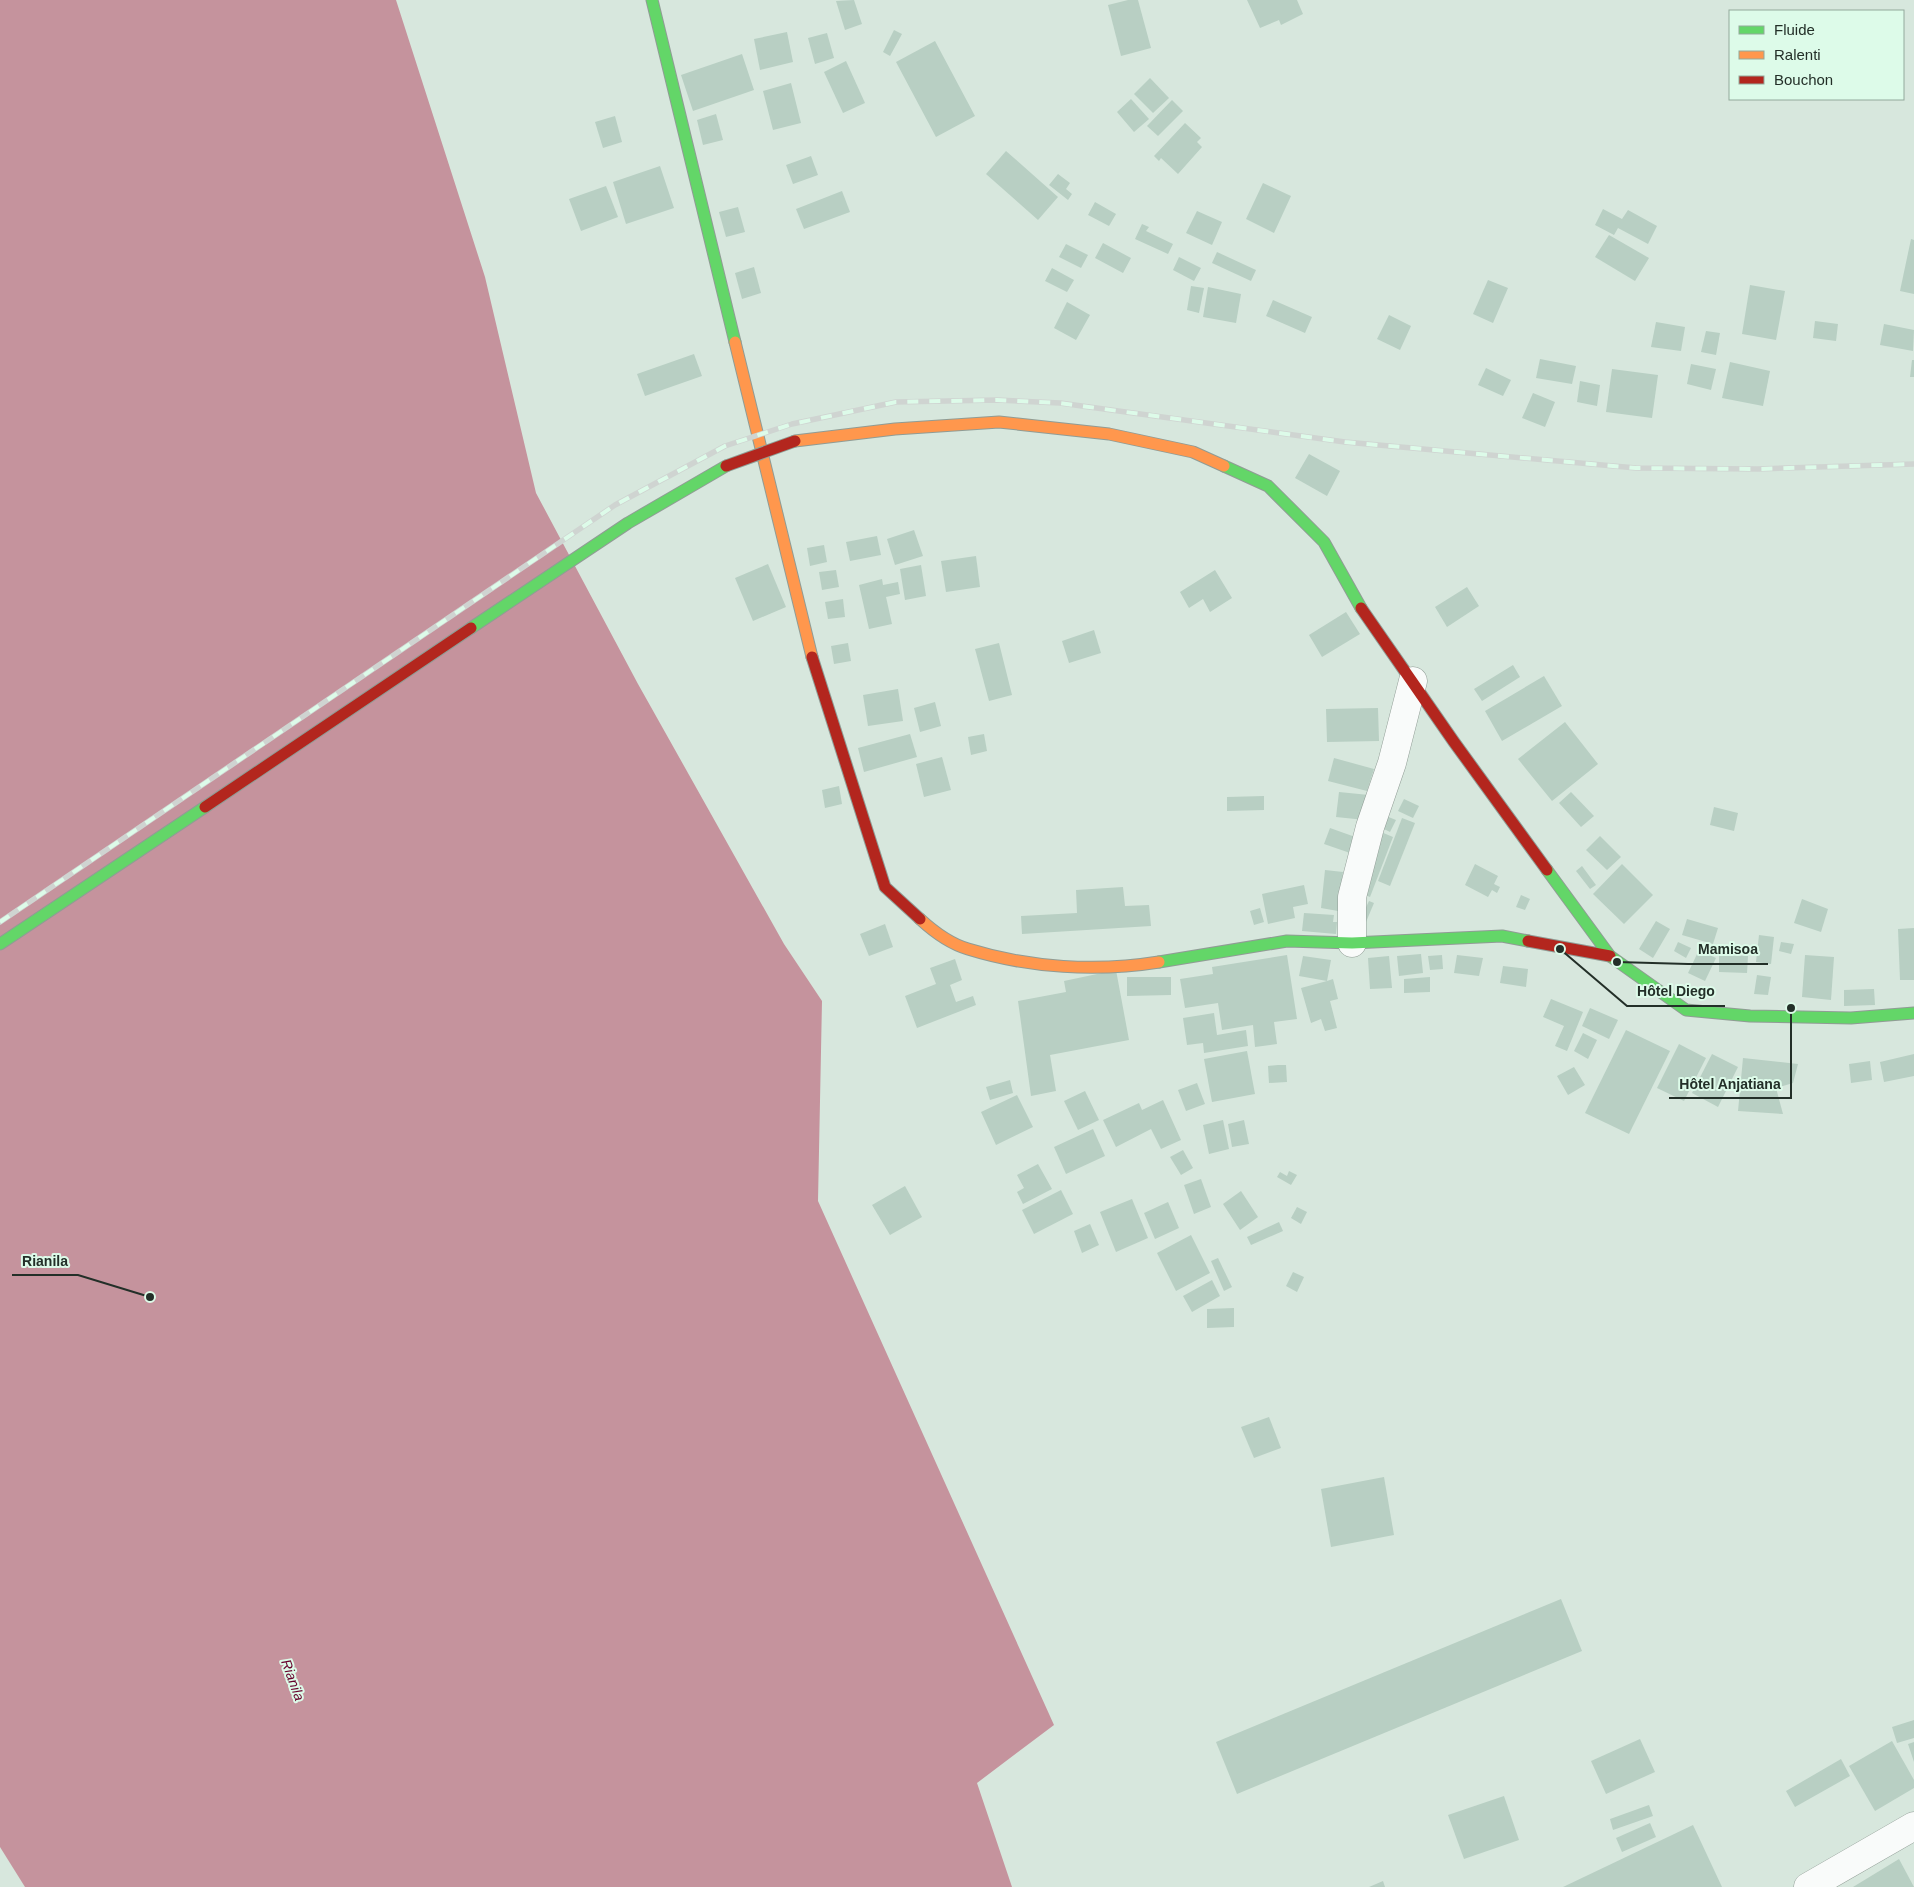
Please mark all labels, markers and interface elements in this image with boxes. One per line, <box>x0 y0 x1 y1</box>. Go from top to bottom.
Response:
legend <box>1729 10 1904 100</box>
text: Fluide <box>1774 21 1815 38</box>
text: Ralenti <box>1774 46 1821 63</box>
text: Bouchon <box>1774 71 1833 88</box>
callout: Mamisoa <box>1688 935 1768 964</box>
text: Mamisoa <box>1698 941 1758 957</box>
callout: Hôtel Diego <box>1627 977 1725 1006</box>
text: Hôtel Diego <box>1637 983 1715 999</box>
callout: Hôtel Anjatiana <box>1669 1069 1791 1098</box>
text: Hôtel Anjatiana <box>1679 1076 1781 1092</box>
callout: Rianila <box>12 1246 78 1275</box>
text: Rianila <box>22 1253 68 1269</box>
water label: Rianila <box>278 1657 308 1703</box>

